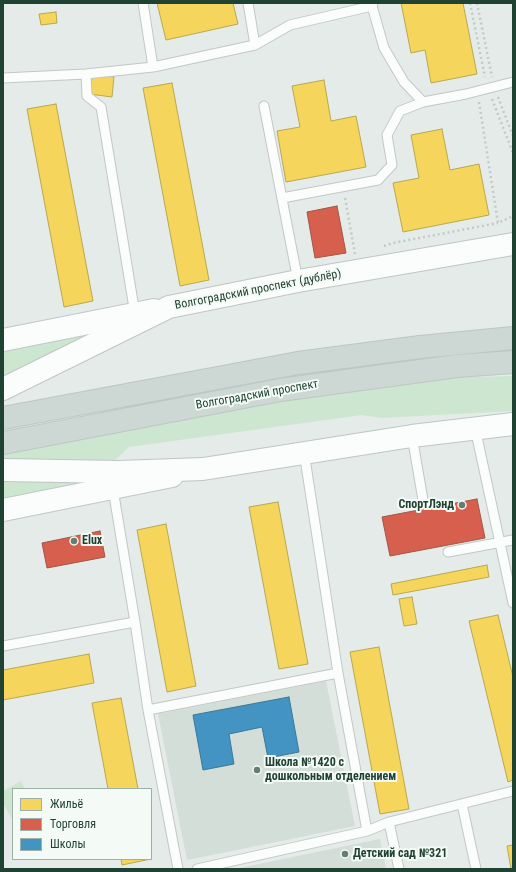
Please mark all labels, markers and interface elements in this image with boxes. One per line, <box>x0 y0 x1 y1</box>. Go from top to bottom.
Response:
street label: Волгоградский проспект (дублёр) <box>174 267 342 313</box>
street label: Волгоградский проспект <box>195 377 319 413</box>
place label: СпортЛэнд <box>398 498 454 512</box>
marker: СпортЛэнд <box>457 500 467 510</box>
place label: Elux <box>82 534 102 548</box>
marker: Elux <box>69 536 79 546</box>
place label: Школа №1420 с дошкольным отделением <box>265 756 396 784</box>
marker: Школа №1420 с дошкольным отделением <box>252 765 262 775</box>
legend <box>12 788 152 860</box>
text: Жильё <box>50 797 83 811</box>
text: Торговля <box>50 817 96 831</box>
text: Школы <box>50 837 86 851</box>
place label: Детский сад №321 <box>353 847 447 861</box>
marker: Детский сад №321 <box>340 849 350 859</box>

